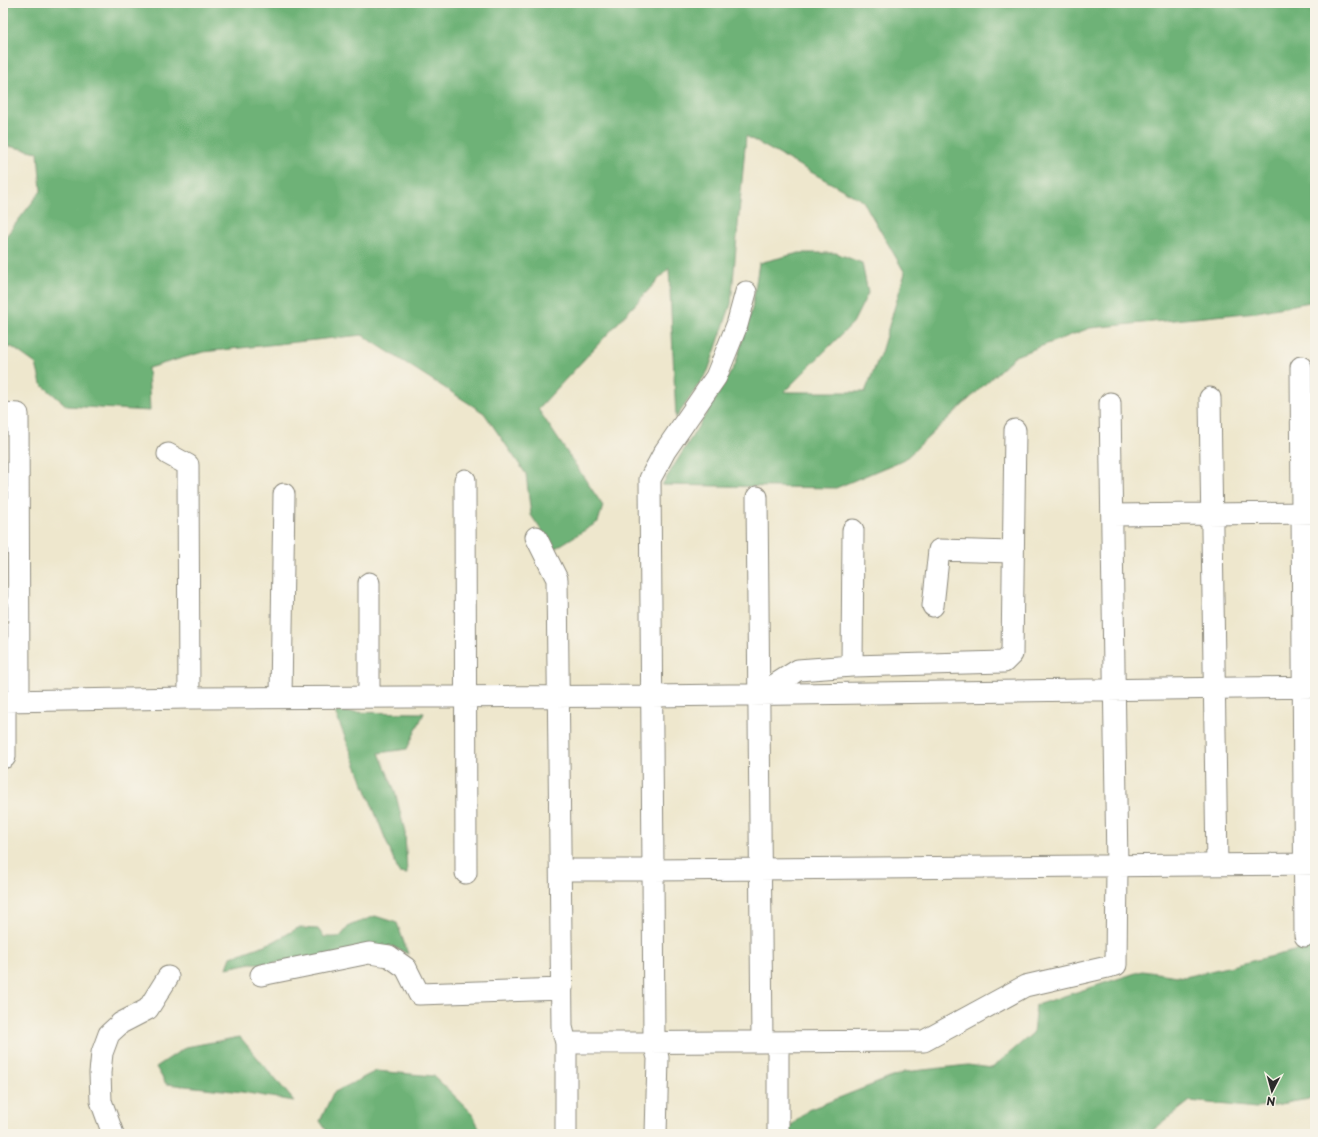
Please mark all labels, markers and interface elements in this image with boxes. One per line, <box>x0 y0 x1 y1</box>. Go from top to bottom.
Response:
north arrow <box>1252 1071 1292 1111</box>
text: N <box>1265 1093 1276 1110</box>

